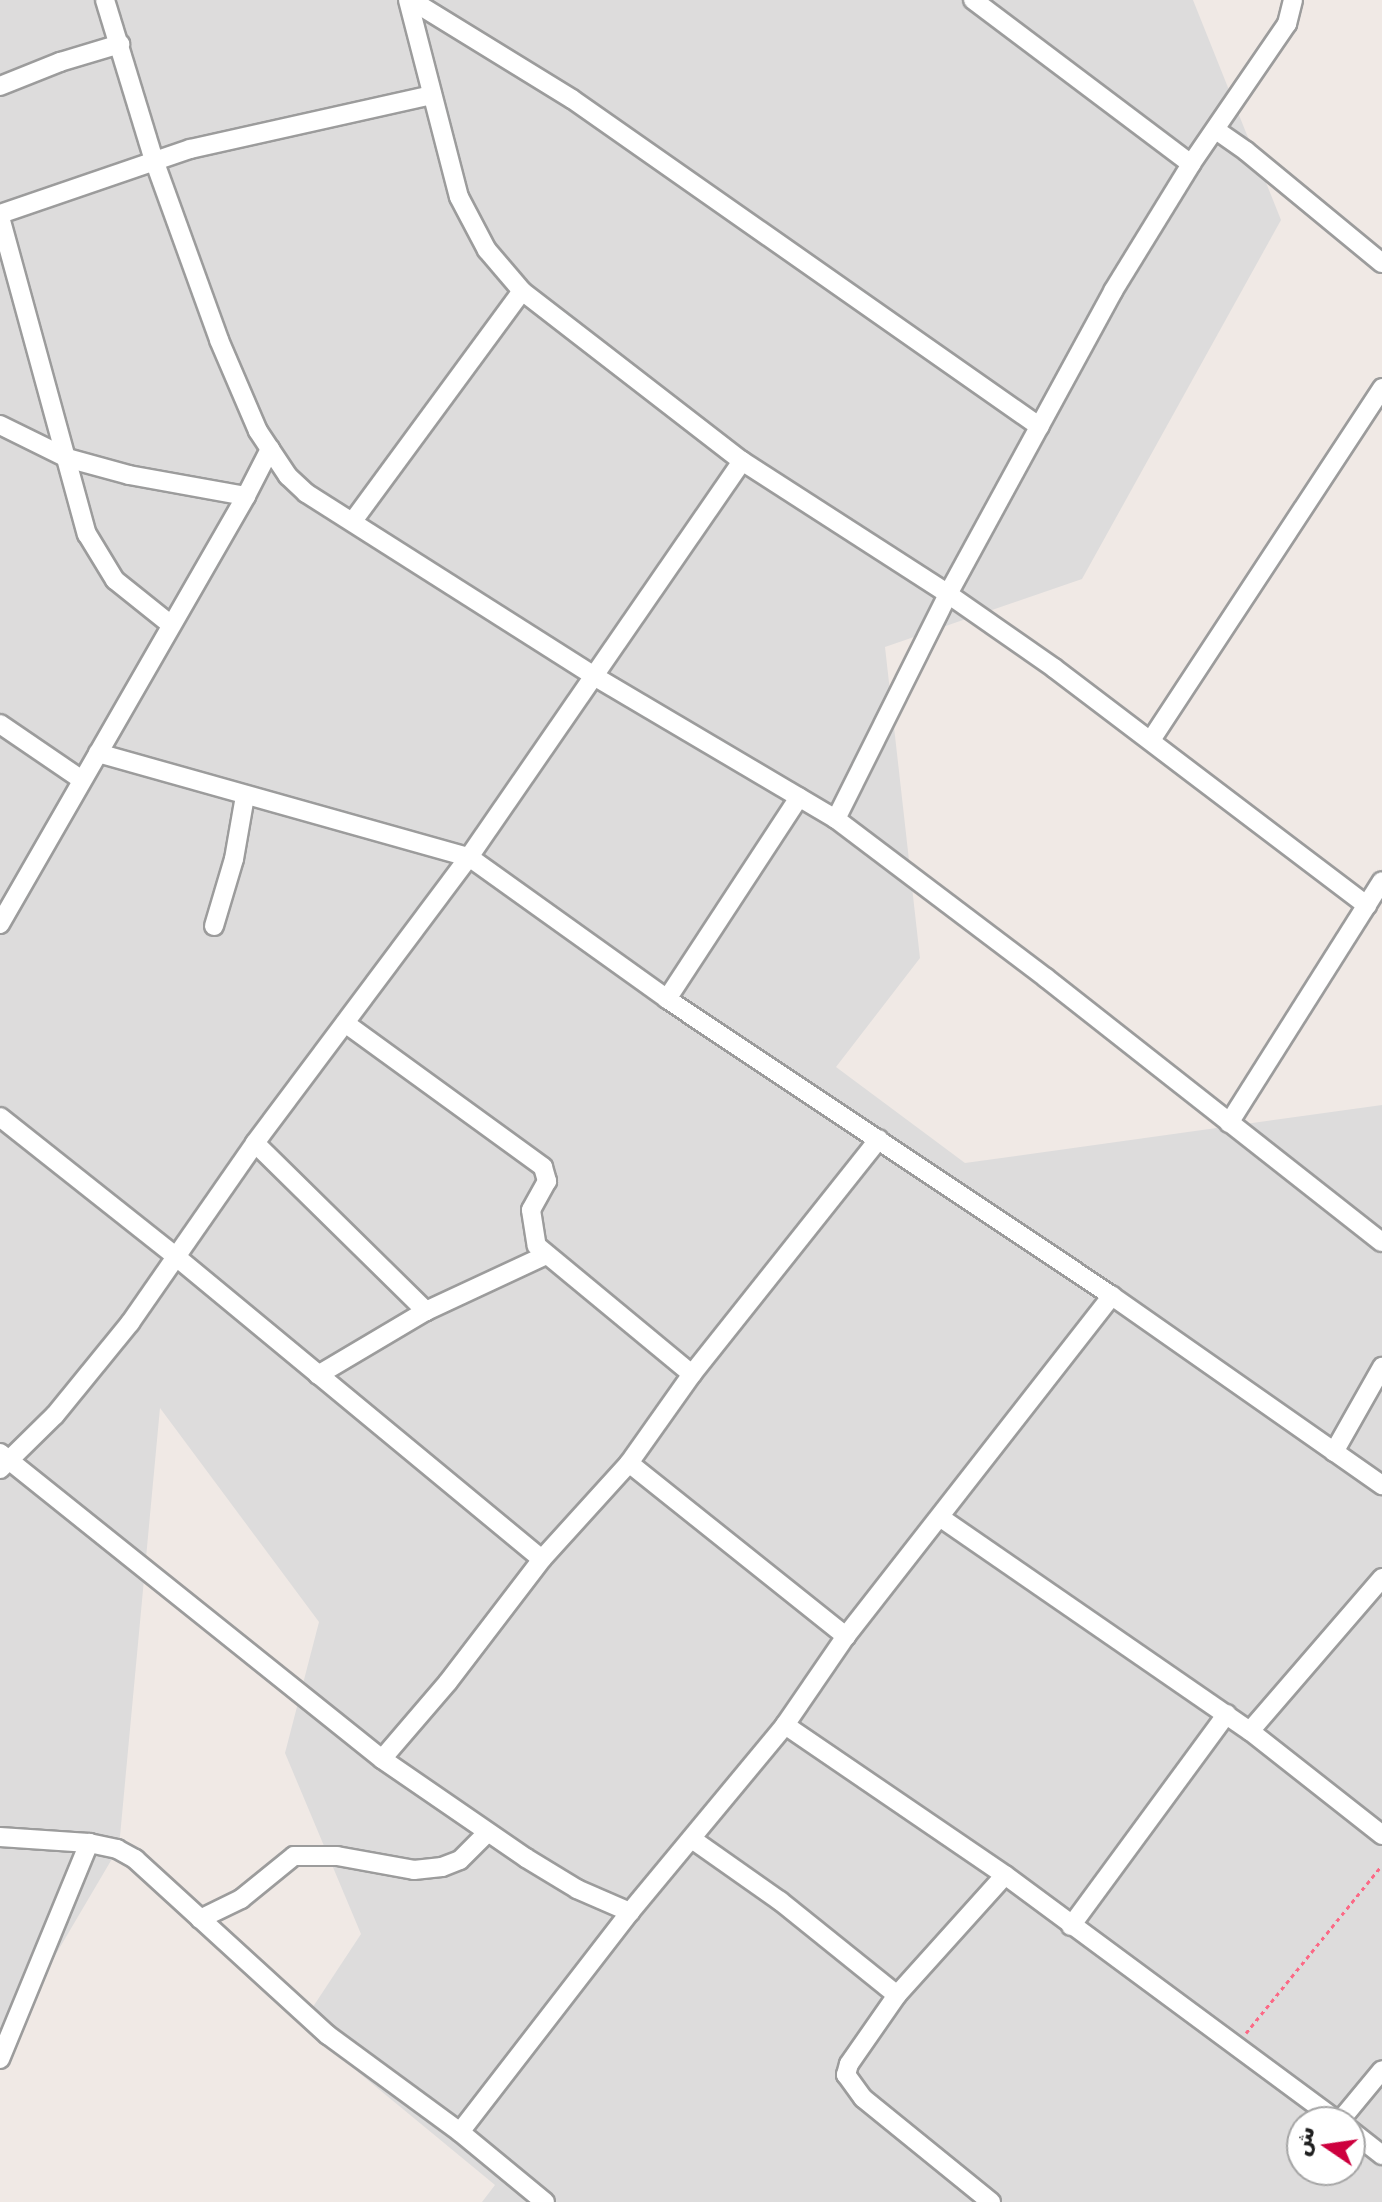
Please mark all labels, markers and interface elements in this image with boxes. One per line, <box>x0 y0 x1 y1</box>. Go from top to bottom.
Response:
north arrow <box>1286 2106 1366 2186</box>
text: ش <box>1288 2123 1320 2159</box>

